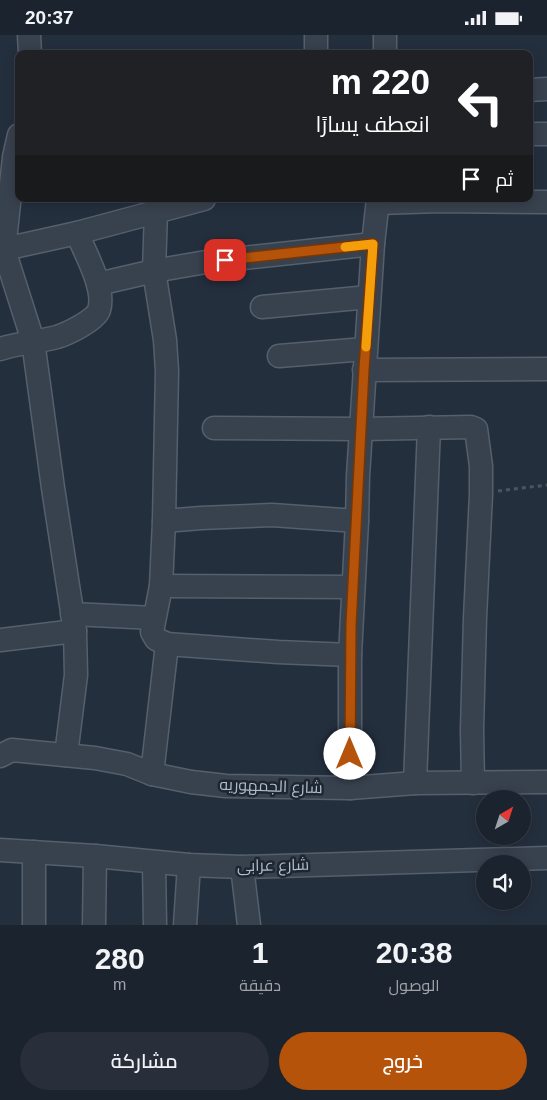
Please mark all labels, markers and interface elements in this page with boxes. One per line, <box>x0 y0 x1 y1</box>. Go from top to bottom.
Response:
text: 20:37 <box>25 7 74 28</box>
text: 220 m <box>331 62 430 101</box>
icon: left <box>448 70 513 135</box>
text: انعطف يسارًا <box>315 112 430 137</box>
icon: arrive <box>457 165 485 193</box>
text: ثم <box>495 169 513 190</box>
pin <box>204 239 246 281</box>
icon: arrive <box>211 246 239 274</box>
position arrow <box>323 727 375 779</box>
street label: شارع الجمهوريه <box>219 776 323 799</box>
north arrow <box>476 790 531 845</box>
map controls <box>476 790 531 910</box>
button: sound <box>476 855 531 910</box>
street label: شارع عرابى <box>237 856 309 877</box>
text: 1 <box>252 936 269 969</box>
text: 20:38 <box>376 936 452 969</box>
text: 280 <box>95 942 145 975</box>
text: m <box>113 976 126 993</box>
text: دقيقة <box>239 977 281 994</box>
text: الوصول <box>389 977 439 994</box>
button: مشاركة <box>20 1032 269 1090</box>
button: خروج <box>279 1032 527 1090</box>

